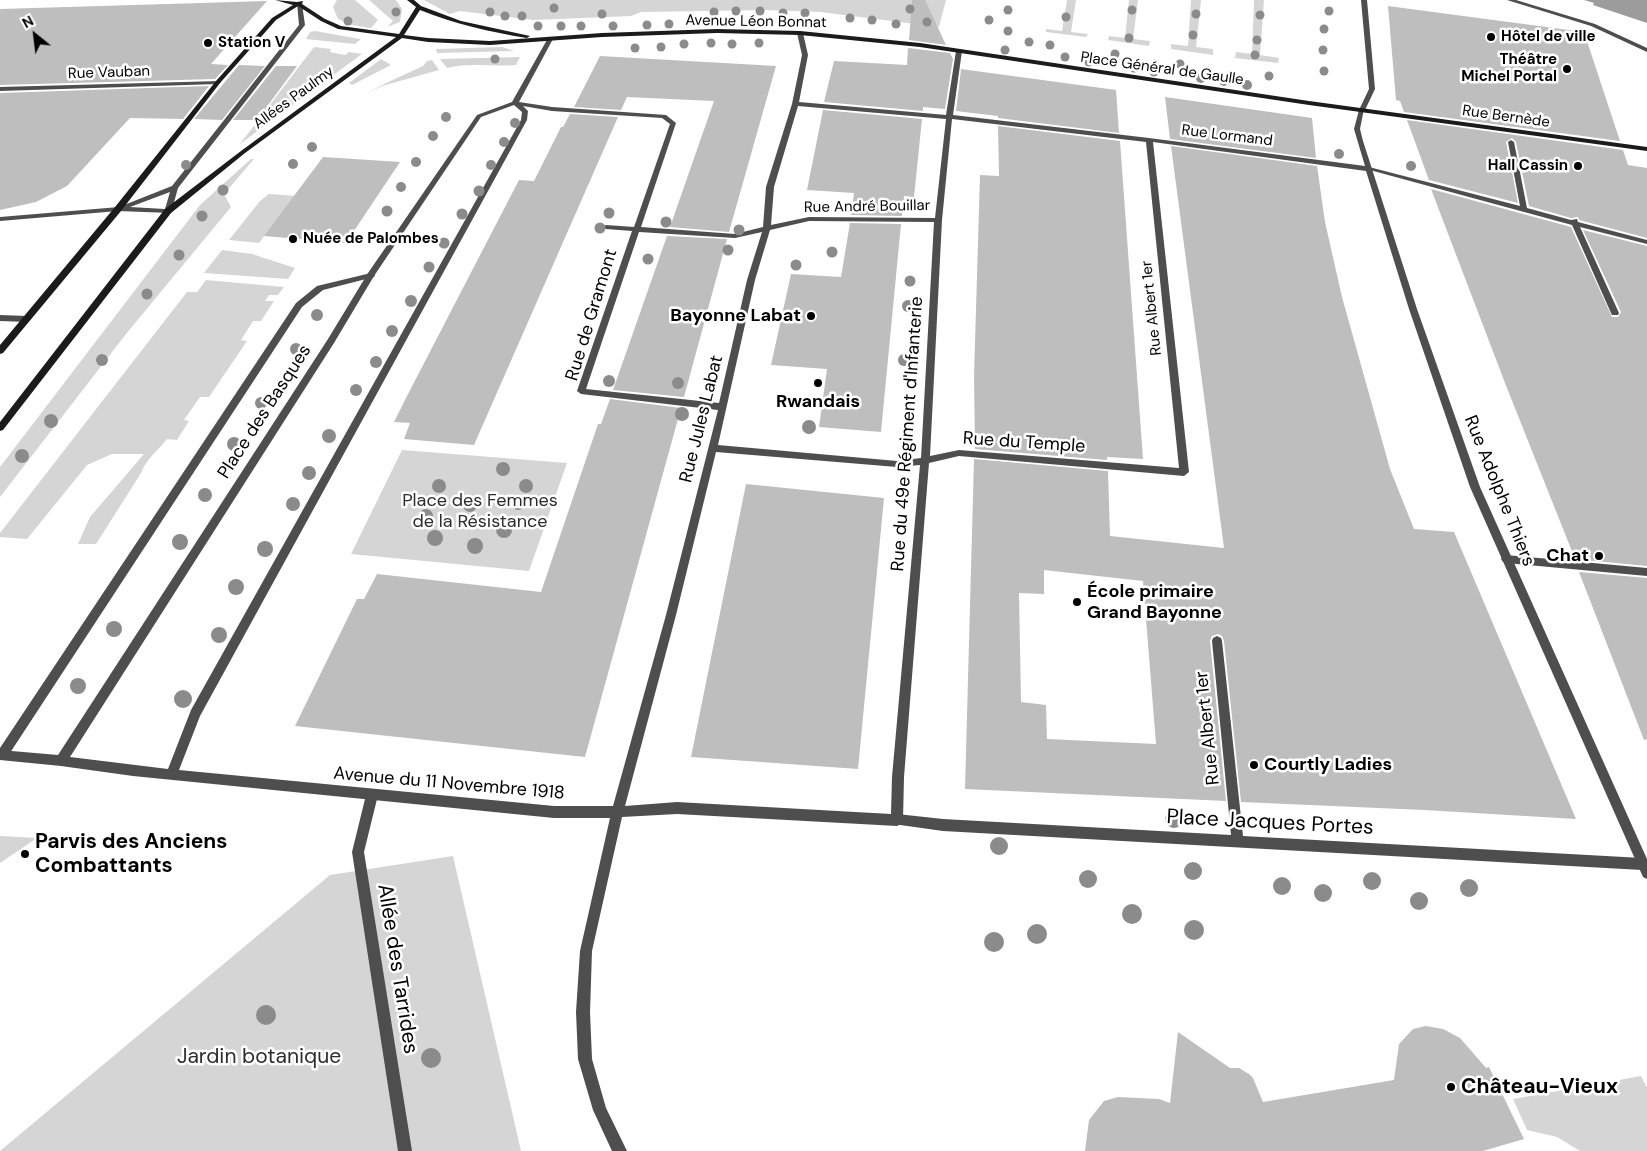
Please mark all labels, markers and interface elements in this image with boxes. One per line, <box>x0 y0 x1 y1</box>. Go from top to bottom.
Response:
north arrow <box>10 10 60 60</box>
text: N <box>19 12 37 32</box>
street label: Avenue Léon Bonnat <box>685 12 827 32</box>
place label: Hôtel de ville <box>1501 28 1595 46</box>
marker: Hôtel de ville <box>1485 31 1497 43</box>
place label: Station V <box>218 34 285 52</box>
marker: Station V <box>202 37 214 49</box>
street label: Place Général de Gaulle <box>1079 49 1245 89</box>
place label: Théâtre Michel Portal <box>1461 51 1557 86</box>
street label: Rue Vauban <box>68 63 150 83</box>
street label: Allées Paulmy <box>250 63 338 133</box>
marker: Théâtre Michel Portal <box>1561 63 1573 75</box>
street label: Rue Bernède <box>1461 102 1551 132</box>
street label: Rue Lormand <box>1180 121 1274 151</box>
place label: Hall Cassin <box>1488 157 1568 175</box>
marker: Hall Cassin <box>1572 160 1584 172</box>
street label: Rue André Bouillar <box>804 197 930 217</box>
place label: Nuée de Palombes <box>303 230 439 248</box>
marker: Nuée de Palombes <box>287 233 299 245</box>
street label: Rue de Gramont <box>562 247 622 383</box>
street label: Rue Albert 1er <box>1138 260 1166 356</box>
street label: Rue du 49e Régiment d'Infanterie <box>888 296 928 572</box>
place label: Bayonne Labat <box>670 305 801 327</box>
marker: Bayonne Labat <box>805 310 817 322</box>
street label: Place des Basques <box>214 341 316 483</box>
street label: Rue Jules Labat <box>676 353 728 485</box>
marker: Rwandais <box>812 377 824 389</box>
place label: Rwandais <box>776 391 860 413</box>
street label: Rue Adolphe Thiers <box>1459 412 1539 570</box>
street label: Rue du Temple <box>962 428 1086 458</box>
park label: Place des Femmes de la Résistance <box>402 490 558 532</box>
place label: Chat <box>1546 545 1589 567</box>
marker: Chat <box>1593 550 1605 562</box>
place label: École primaire Grand Bayonne <box>1087 581 1222 624</box>
marker: École primaire Grand Bayonne <box>1071 596 1083 608</box>
street label: Rue Albert 1er <box>1191 670 1225 786</box>
place label: Courtly Ladies <box>1264 754 1392 776</box>
marker: Courtly Ladies <box>1248 759 1260 771</box>
street label: Avenue du 11 Novembre 1918 <box>332 763 566 805</box>
street label: Place Jacques Portes <box>1166 805 1374 841</box>
place label: Parvis des Anciens Combattants <box>35 829 227 879</box>
marker: Parvis des Anciens Combattants <box>19 848 31 860</box>
street label: Allée des Tarrides <box>371 882 423 1056</box>
park label: Jardin botanique <box>177 1044 341 1070</box>
place label: Château-Vieux <box>1461 1074 1618 1100</box>
marker: Château-Vieux <box>1445 1081 1457 1093</box>

